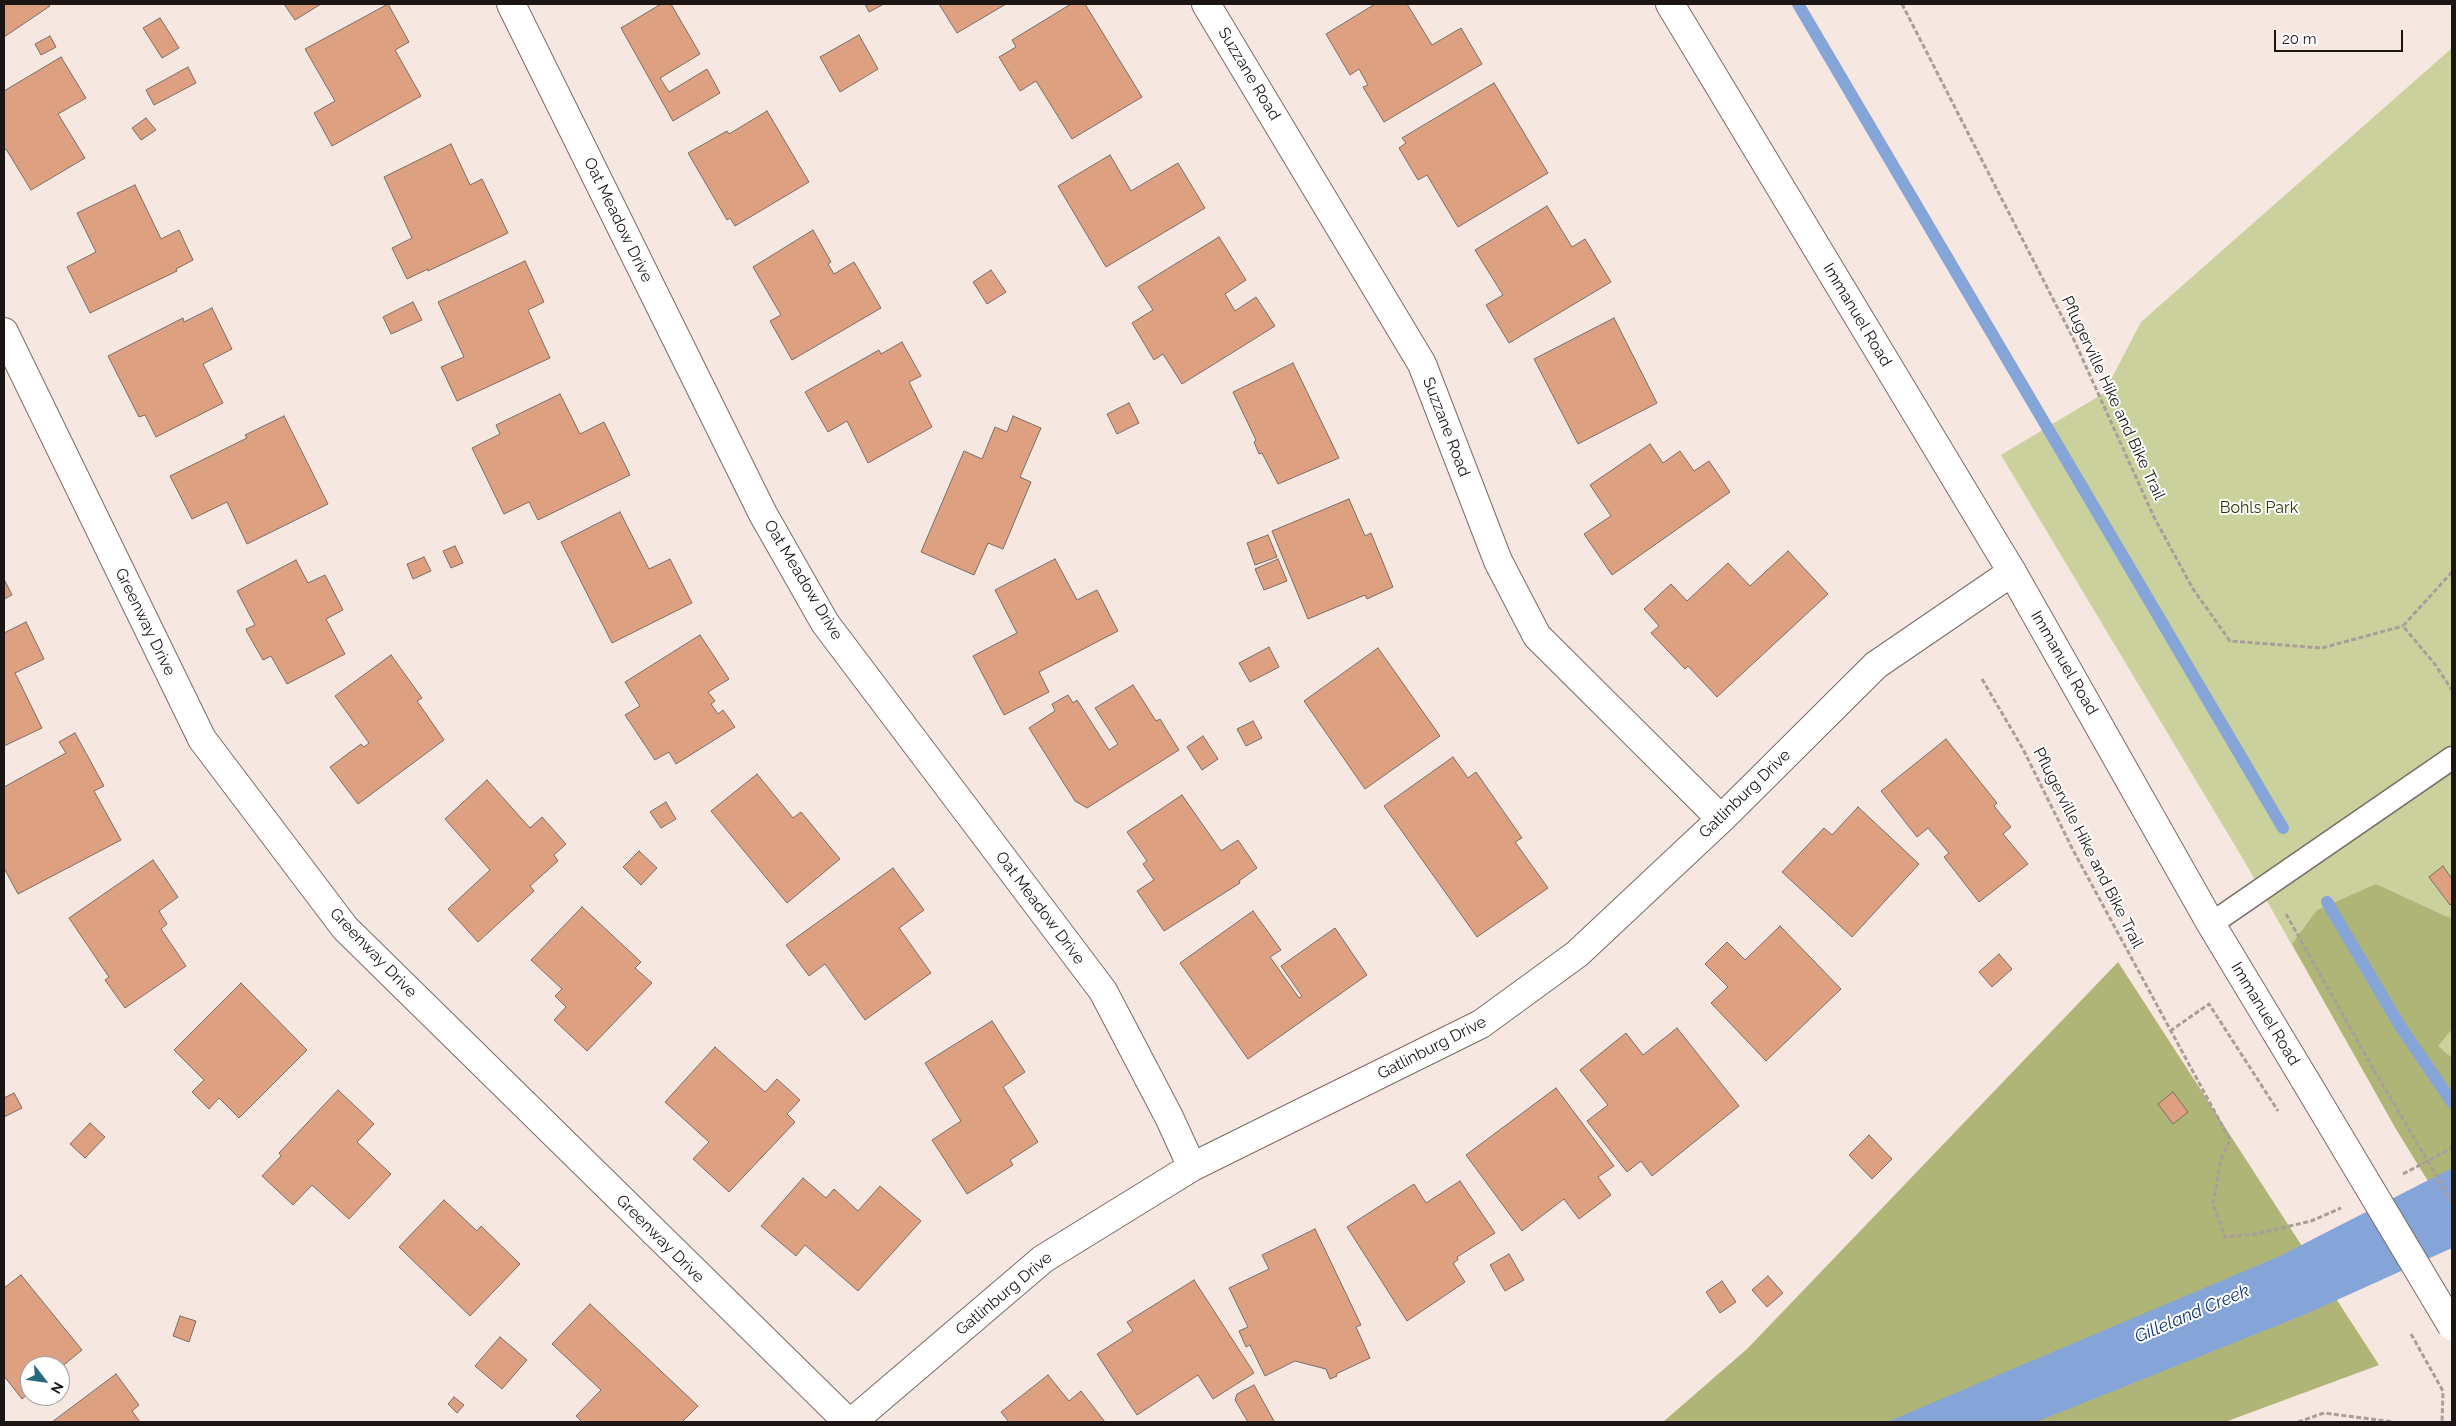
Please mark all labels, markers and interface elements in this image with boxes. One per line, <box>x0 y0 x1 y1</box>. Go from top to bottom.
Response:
scale bar <box>2276 20 2405 52</box>
street label: Suzzane Road <box>1214 24 1284 124</box>
text: 20 m <box>2282 30 2317 48</box>
street label: Oat Meadow Drive <box>579 154 657 286</box>
street label: Immanuel Road <box>1819 260 1895 370</box>
street label: Pflugerville Hike and Bike Trail <box>2057 293 2169 503</box>
street label: Suzzane Road <box>1418 375 1474 479</box>
park label: Bohls Park <box>2220 498 2298 518</box>
street label: Oat Meadow Drive <box>760 517 846 643</box>
street label: Greenway Drive <box>111 565 179 679</box>
street label: Immanuel Road <box>2026 607 2102 719</box>
street label: Pflugerville Hike and Bike Trail <box>2029 744 2147 952</box>
street label: Gatlinburg Drive <box>1695 746 1795 842</box>
street label: Oat Meadow Drive <box>991 848 1089 968</box>
street label: Greenway Drive <box>325 904 421 1002</box>
street label: Immanuel Road <box>2227 959 2303 1069</box>
street label: Gatlinburg Drive <box>1374 1012 1490 1084</box>
street label: Greenway Drive <box>612 1191 708 1287</box>
street label: Gatlinburg Drive <box>952 1248 1056 1340</box>
water label: Gilleland Creek <box>2131 1280 2253 1348</box>
north arrow <box>20 1356 70 1406</box>
text: N <box>48 1379 67 1397</box>

